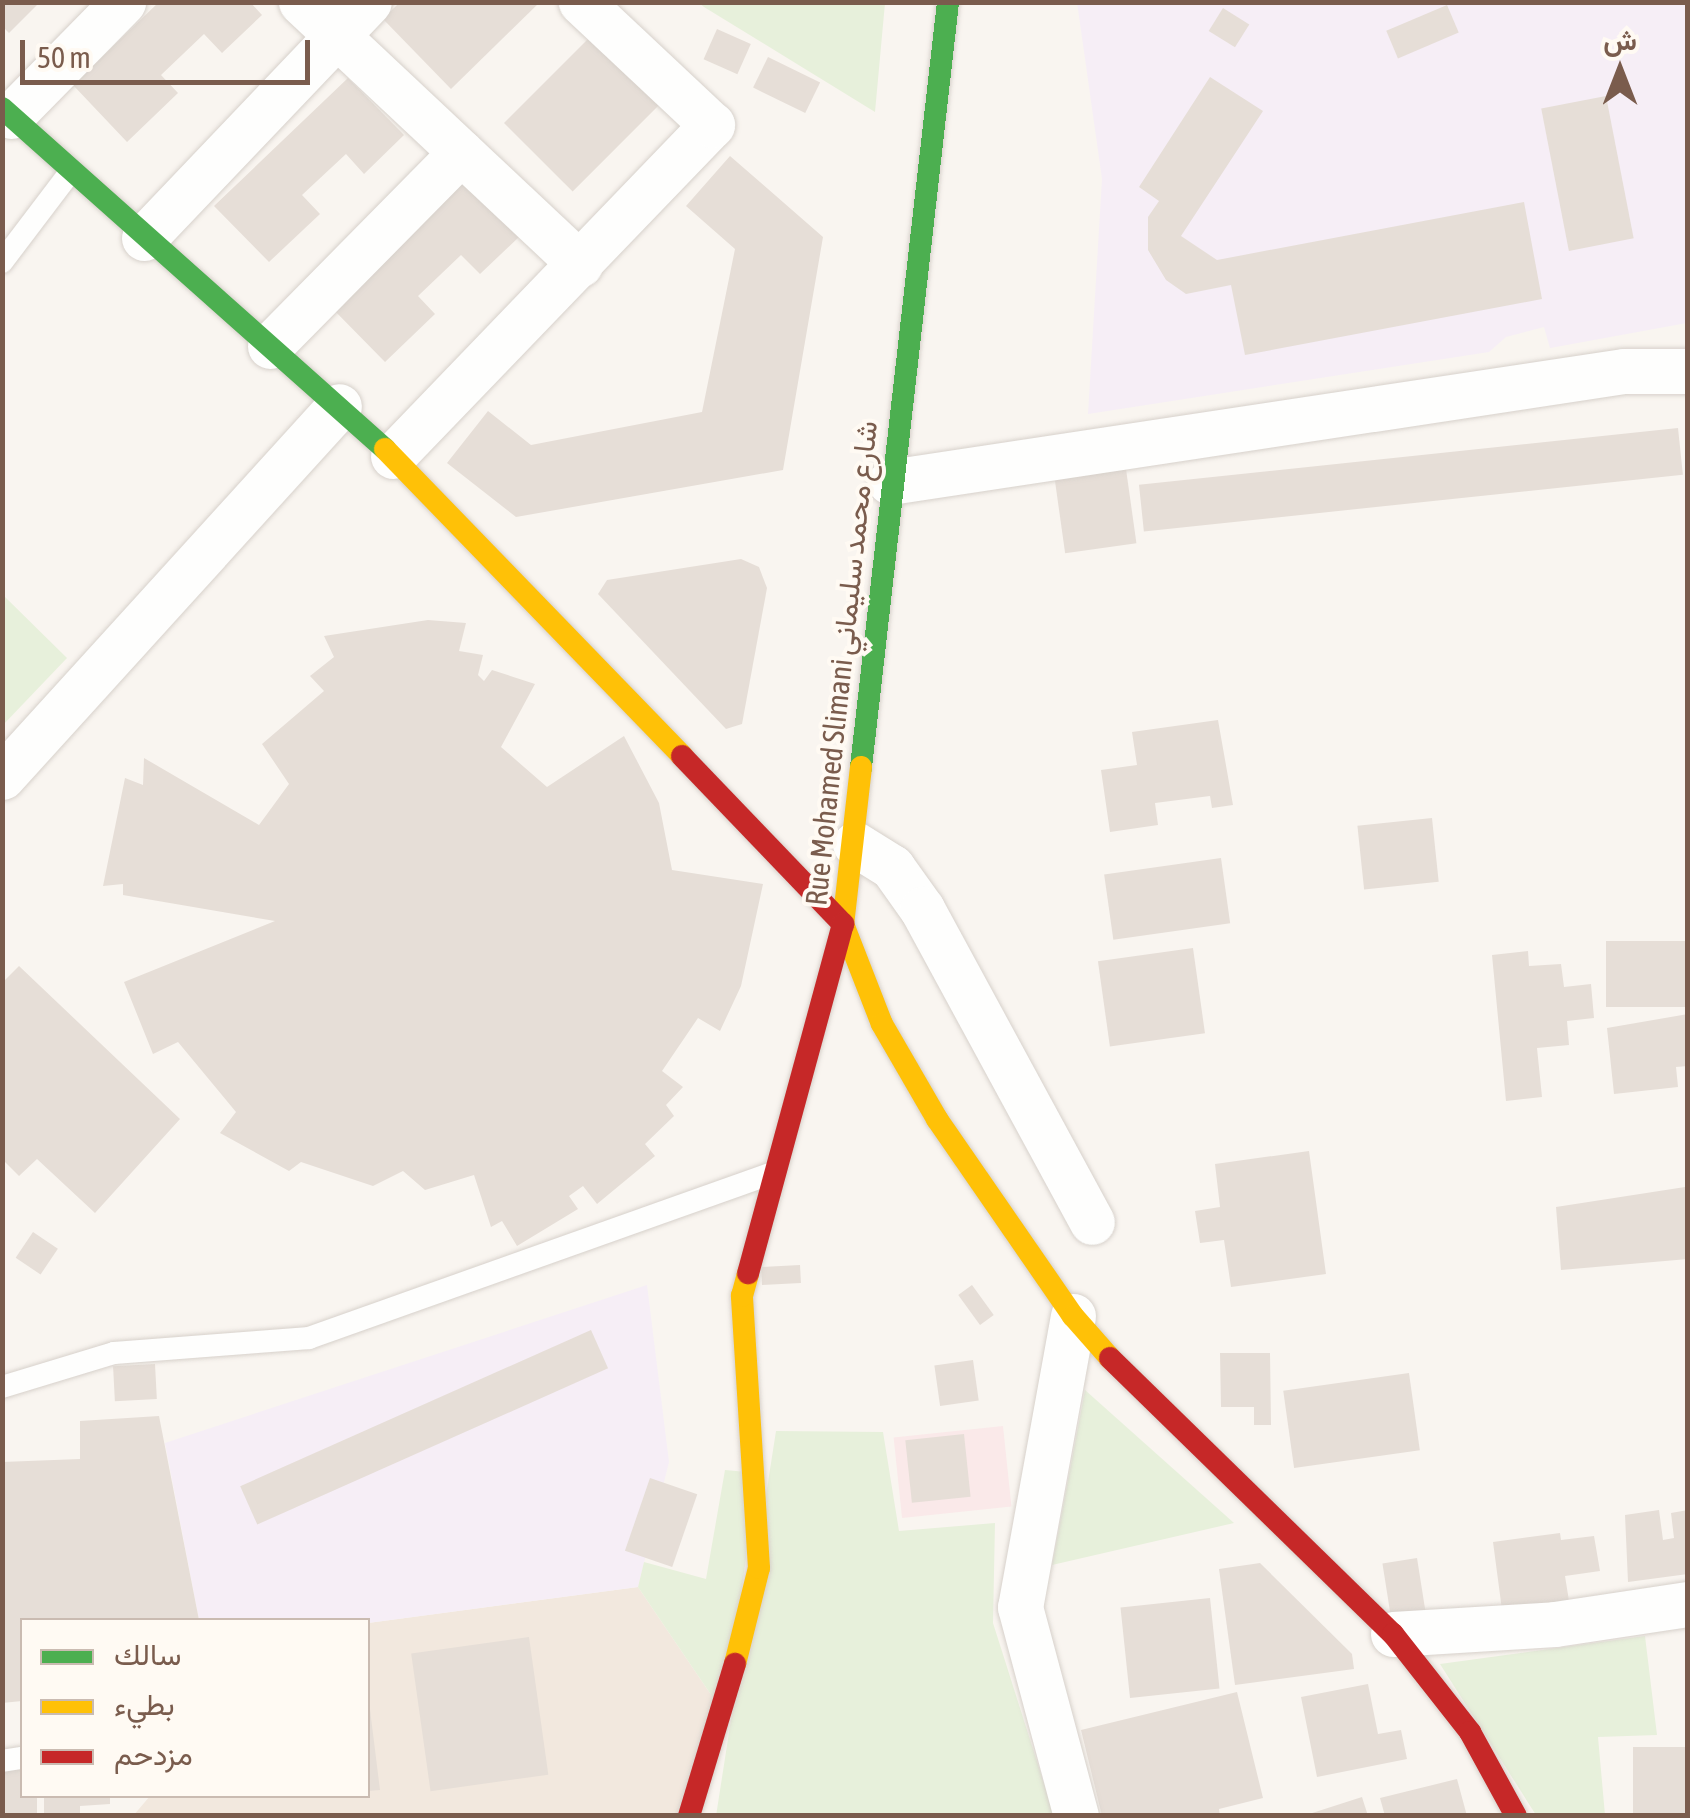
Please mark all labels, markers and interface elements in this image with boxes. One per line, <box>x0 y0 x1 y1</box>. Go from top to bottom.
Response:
scale bar <box>25 20 315 82</box>
north arrow <box>1570 20 1670 120</box>
text: ش <box>1603 24 1637 56</box>
text: 50 m <box>37 40 91 74</box>
street label: Rue Mohamed Slimani شارع محمد سليماني <box>798 419 884 907</box>
legend <box>20 1618 370 1798</box>
text: سالك <box>114 1637 181 1671</box>
text: بطيء <box>114 1687 175 1721</box>
text: مزدحم <box>114 1737 193 1771</box>

